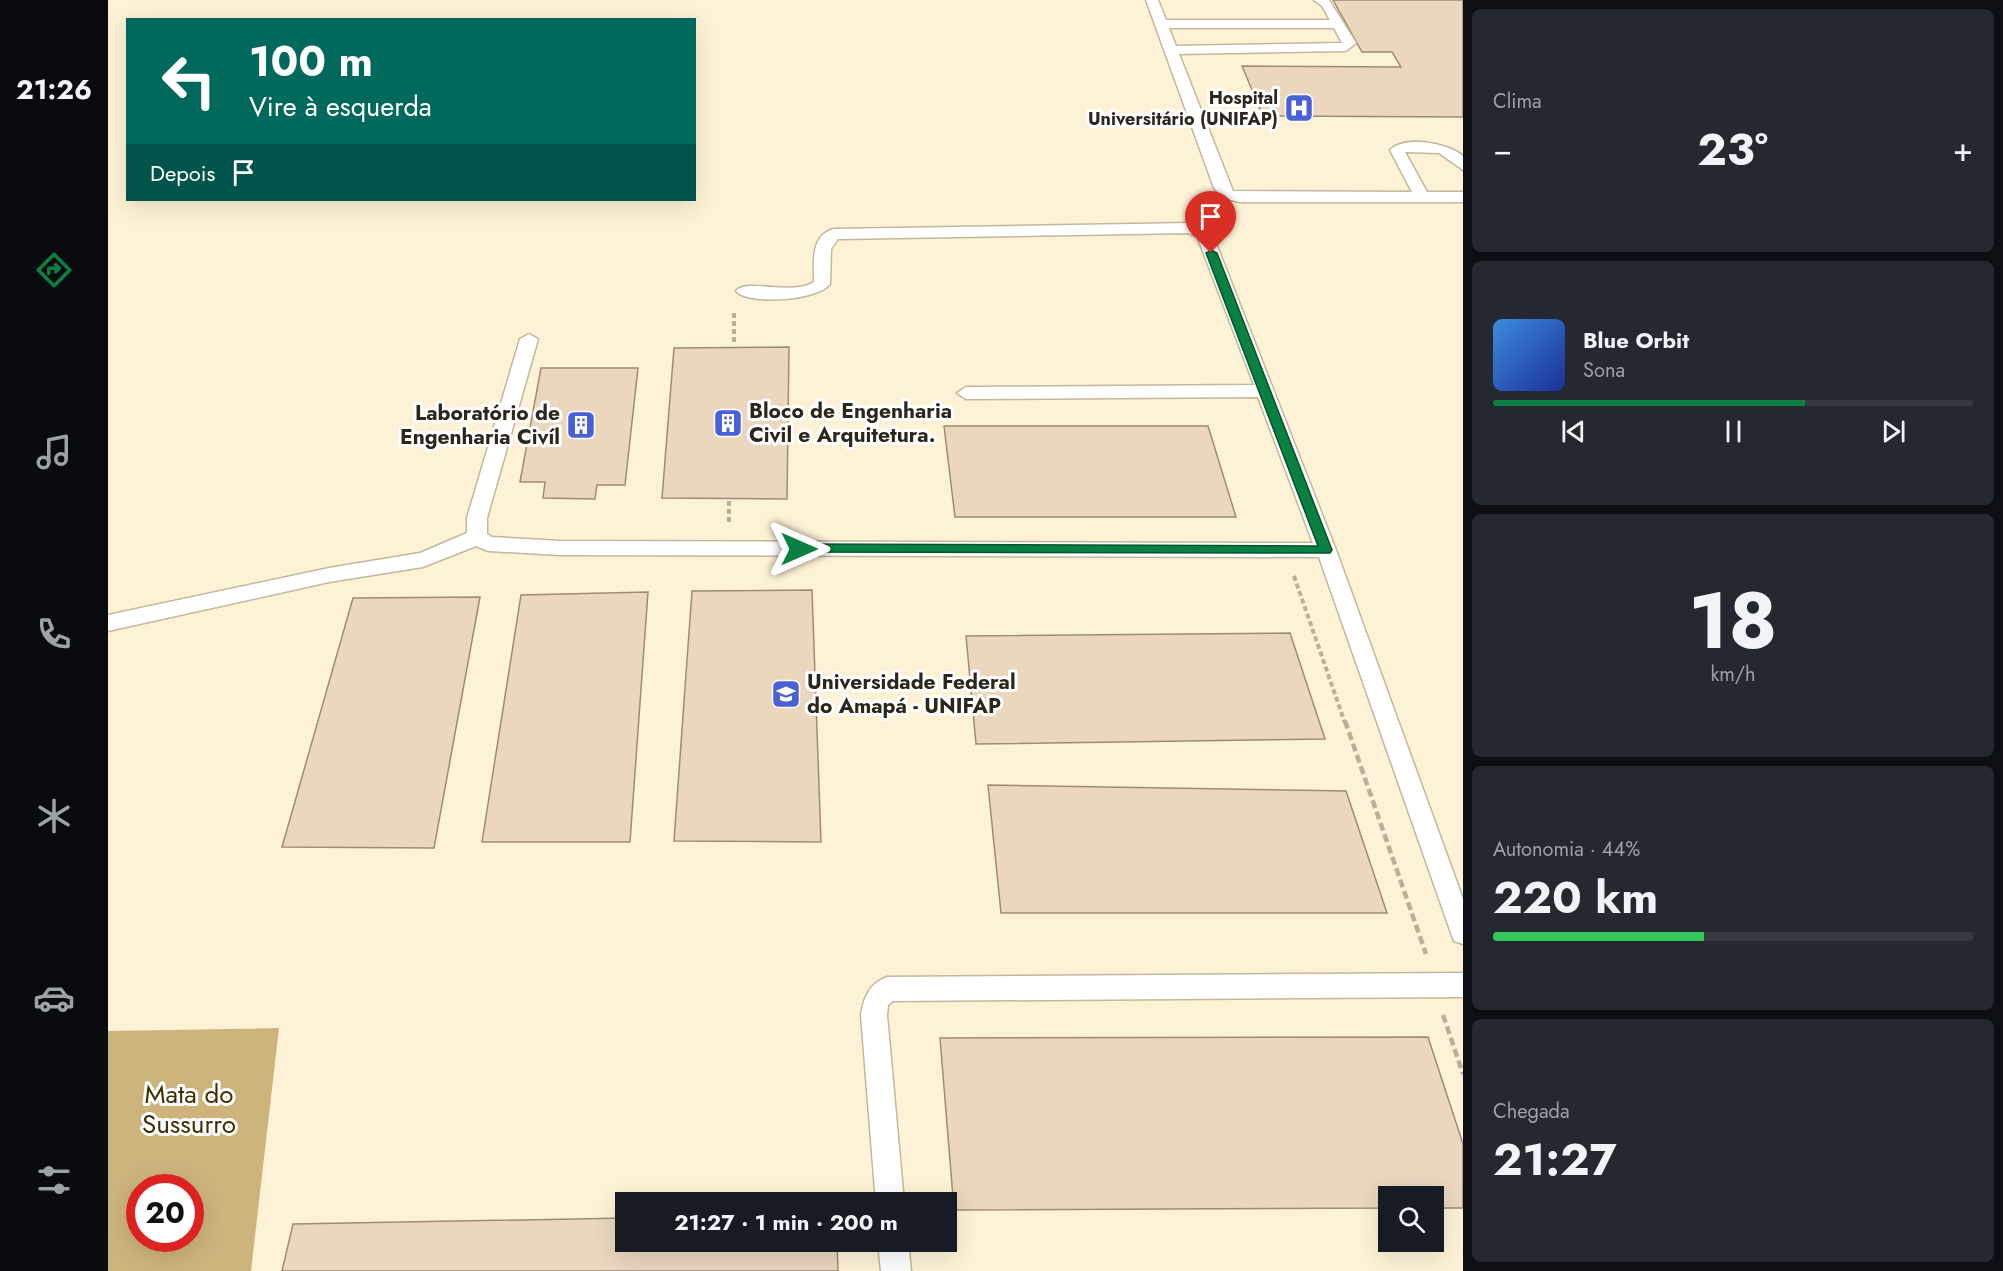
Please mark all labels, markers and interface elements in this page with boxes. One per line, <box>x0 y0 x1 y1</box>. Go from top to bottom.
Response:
text: 100 m <box>249 31 373 92</box>
icon: left <box>150 42 228 120</box>
text: 21:26 <box>16 70 92 109</box>
place label: Hospital Universitário (UNIFAP) <box>1088 85 1278 132</box>
text: Vire à esquerda <box>249 87 432 126</box>
text: Clima <box>1493 87 1542 116</box>
hospital icon: Hospital Universitário (UNIFAP) <box>1283 92 1315 124</box>
text: 23° <box>1697 117 1768 182</box>
text: − <box>1493 126 1512 173</box>
text: + <box>1953 126 1973 173</box>
icon: arrive <box>227 156 260 189</box>
text: Depois <box>150 157 215 189</box>
pin <box>1185 191 1236 253</box>
icon: arrive <box>1194 200 1227 233</box>
icon: directions <box>33 249 75 291</box>
text: Blue Orbit <box>1583 324 1689 356</box>
text: Sona <box>1583 356 1625 385</box>
place label: Bloco de Engenharia Civil e Arquitetura. <box>749 396 952 450</box>
place label: Laboratório de Engenharia Civíl <box>400 398 560 452</box>
building icon: Bloco de Engenharia Civil e Arquitetura. <box>712 407 744 439</box>
building icon: Laboratório de Engenharia Civíl <box>565 409 597 441</box>
icon: previous <box>1557 415 1590 448</box>
icon: pause <box>1717 415 1750 448</box>
icon: next <box>1877 415 1910 448</box>
icon: music <box>33 431 75 473</box>
position arrow <box>767 517 831 581</box>
text: 18 <box>1689 565 1777 677</box>
icon: phone <box>33 613 75 655</box>
text: km/h <box>1710 660 1756 689</box>
place label: Universidade Federal do Amapá - UNIFAP <box>807 667 1016 721</box>
school or university icon: Universidade Federal do Amapá - UNIFAP <box>770 678 802 710</box>
icon: climate <box>33 795 75 837</box>
text: Autonomia · 44% <box>1493 835 1640 864</box>
text: 220 km <box>1493 865 1658 930</box>
icon: car <box>33 977 75 1019</box>
park label: Mata do Sussurro <box>142 1075 236 1143</box>
text: Chegada <box>1493 1097 1570 1126</box>
text: 21:27 <box>1493 1127 1617 1192</box>
icon: filters <box>33 1159 75 1201</box>
speed limit sign: 20 <box>126 1174 204 1252</box>
map controls <box>1378 1186 1444 1252</box>
button: search <box>1378 1186 1444 1252</box>
text: 21:27 · 1 min · 200 m <box>674 1206 898 1238</box>

